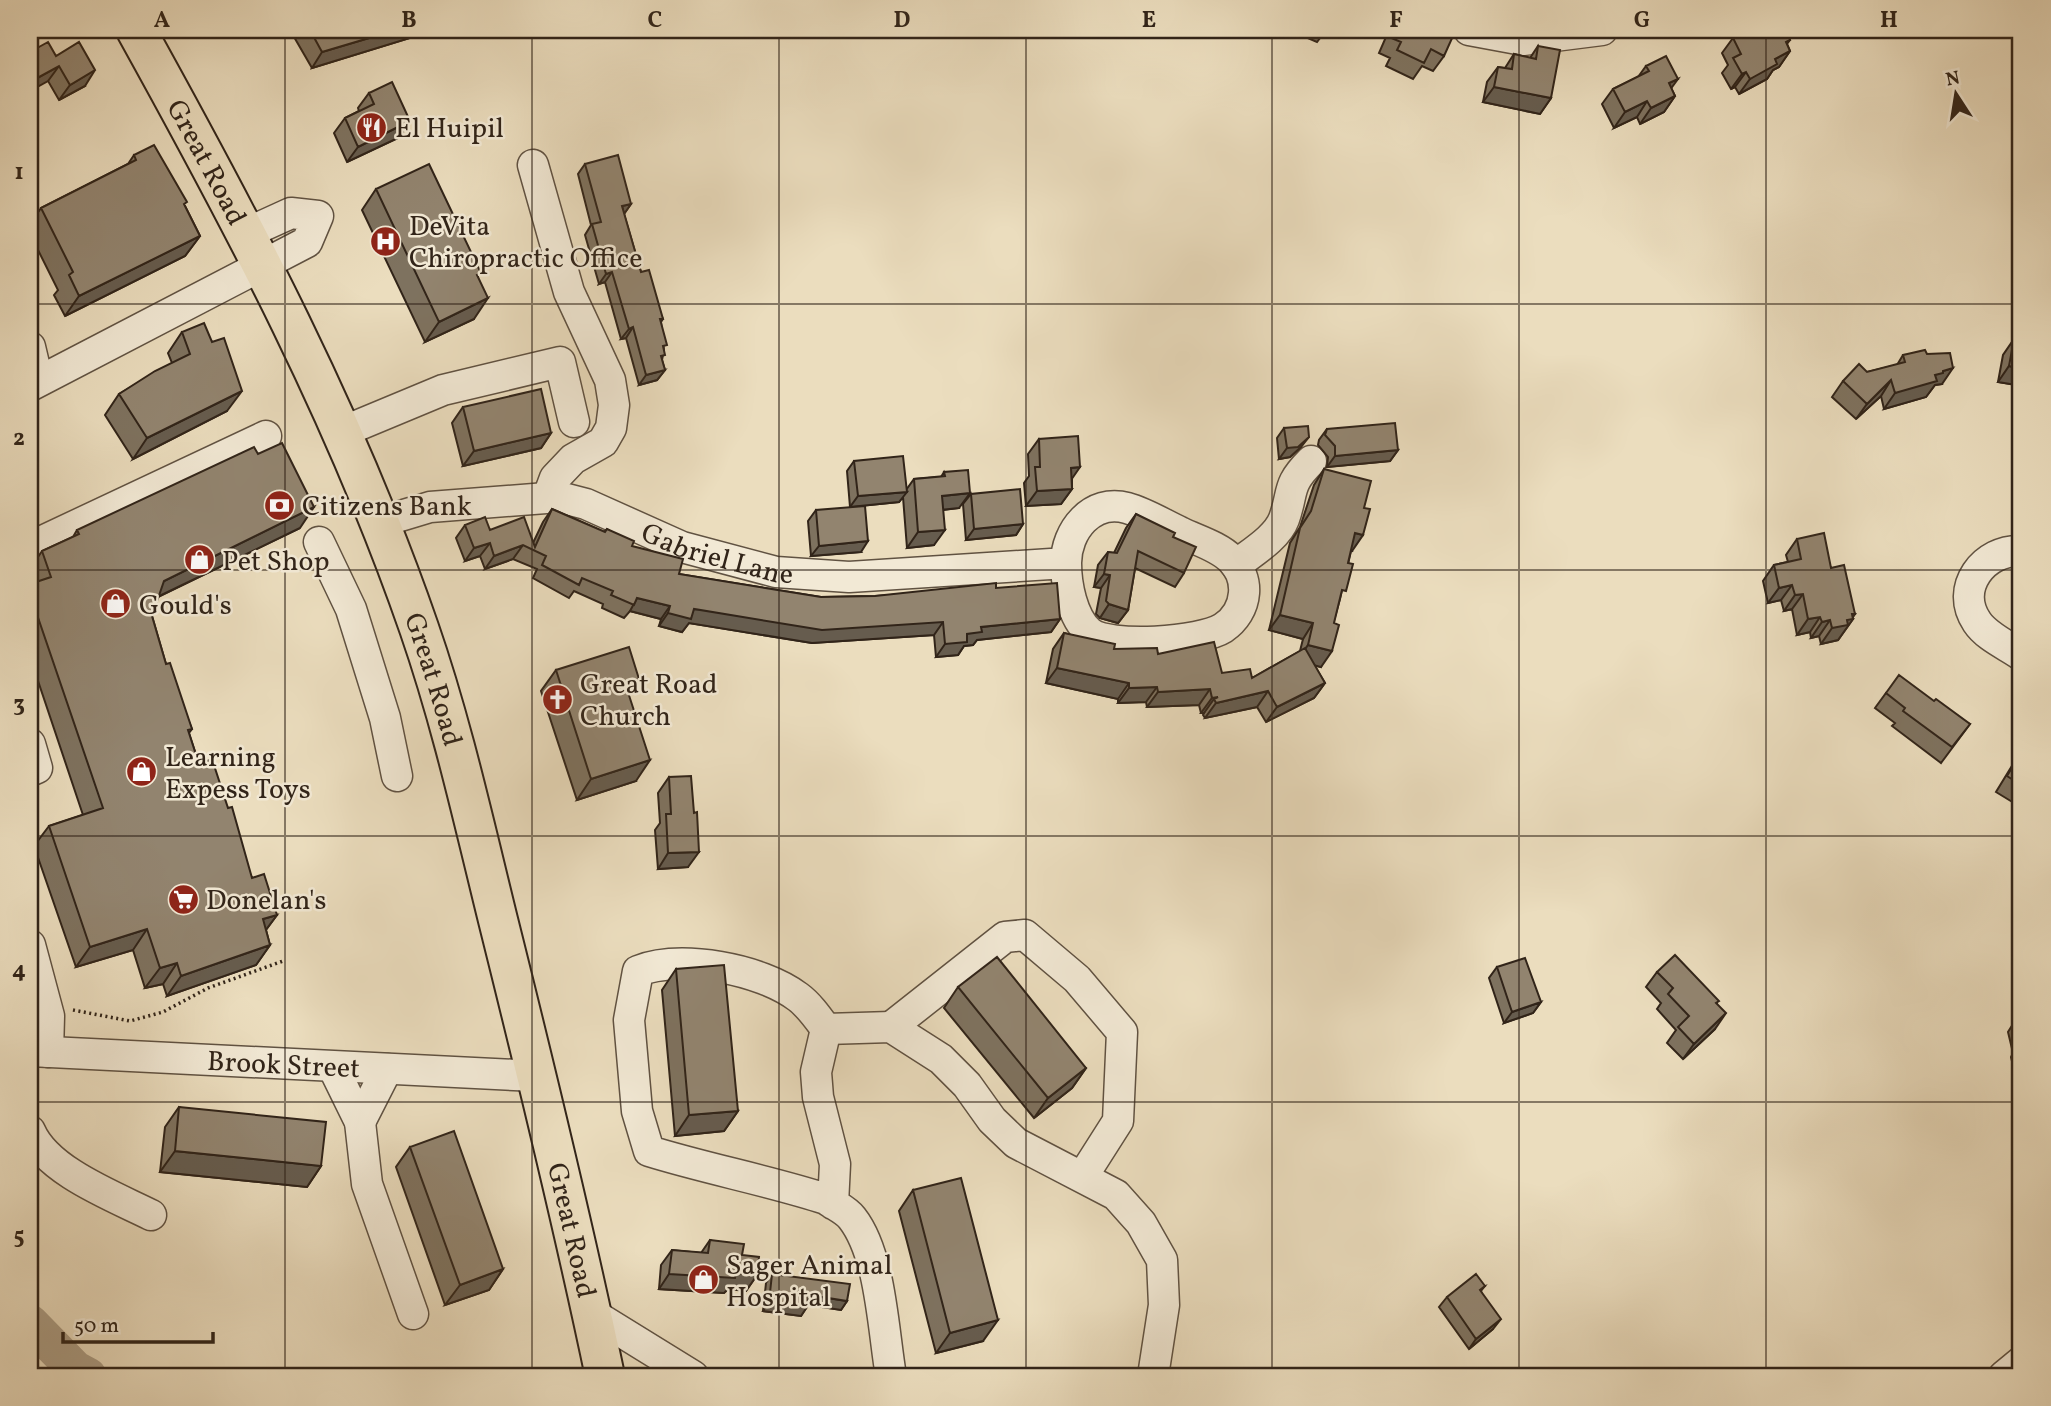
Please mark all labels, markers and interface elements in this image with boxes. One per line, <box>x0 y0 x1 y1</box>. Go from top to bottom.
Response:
text: A <box>154 5 170 37</box>
text: B <box>401 5 417 37</box>
text: C <box>648 5 662 37</box>
text: D <box>894 5 911 37</box>
text: E <box>1142 5 1156 37</box>
text: F <box>1389 5 1403 37</box>
text: G <box>1634 5 1650 37</box>
text: H <box>1880 5 1898 37</box>
north arrow <box>1922 60 1992 130</box>
text: N <box>1943 65 1963 93</box>
street label: Great Road <box>156 93 255 233</box>
restaurant icon: El Huipil <box>355 110 389 144</box>
place label: El Huipil <box>395 110 504 149</box>
text: 1 <box>14 157 24 189</box>
place label: DeVita Chiropractic Office <box>409 208 643 279</box>
hospital icon: DeVita Chiropractic Office <box>369 224 403 258</box>
text: 2 <box>13 423 25 455</box>
bank icon: Citizens Bank <box>262 488 296 522</box>
place label: Citizens Bank <box>302 488 472 527</box>
street label: Gabriel Lane <box>634 514 794 595</box>
shop icon: Pet Shop <box>182 543 216 577</box>
place label: Pet Shop <box>222 543 330 582</box>
shop icon: Gould's <box>99 587 133 621</box>
place label: Gould's <box>139 587 232 626</box>
street label: Great Road <box>393 608 471 751</box>
place label: Great Road Church <box>580 666 718 737</box>
church icon: Great Road Church <box>540 682 574 716</box>
text: 3 <box>13 689 25 721</box>
place label: Learning Expess Toys <box>165 739 311 810</box>
shop icon: Learning Expess Toys <box>125 755 159 789</box>
supermarket icon: Donelan's <box>166 882 200 916</box>
place label: Donelan's <box>206 882 327 921</box>
text: 4 <box>12 955 26 987</box>
street label: Brook Street <box>206 1043 361 1089</box>
street label: Great Road <box>536 1159 605 1302</box>
text: 5 <box>13 1221 25 1253</box>
place label: Sager Animal Hospital <box>726 1247 892 1318</box>
shop icon: Sager Animal Hospital <box>686 1263 720 1297</box>
scale bar <box>63 1301 214 1345</box>
text: 50 m <box>74 1312 119 1341</box>

